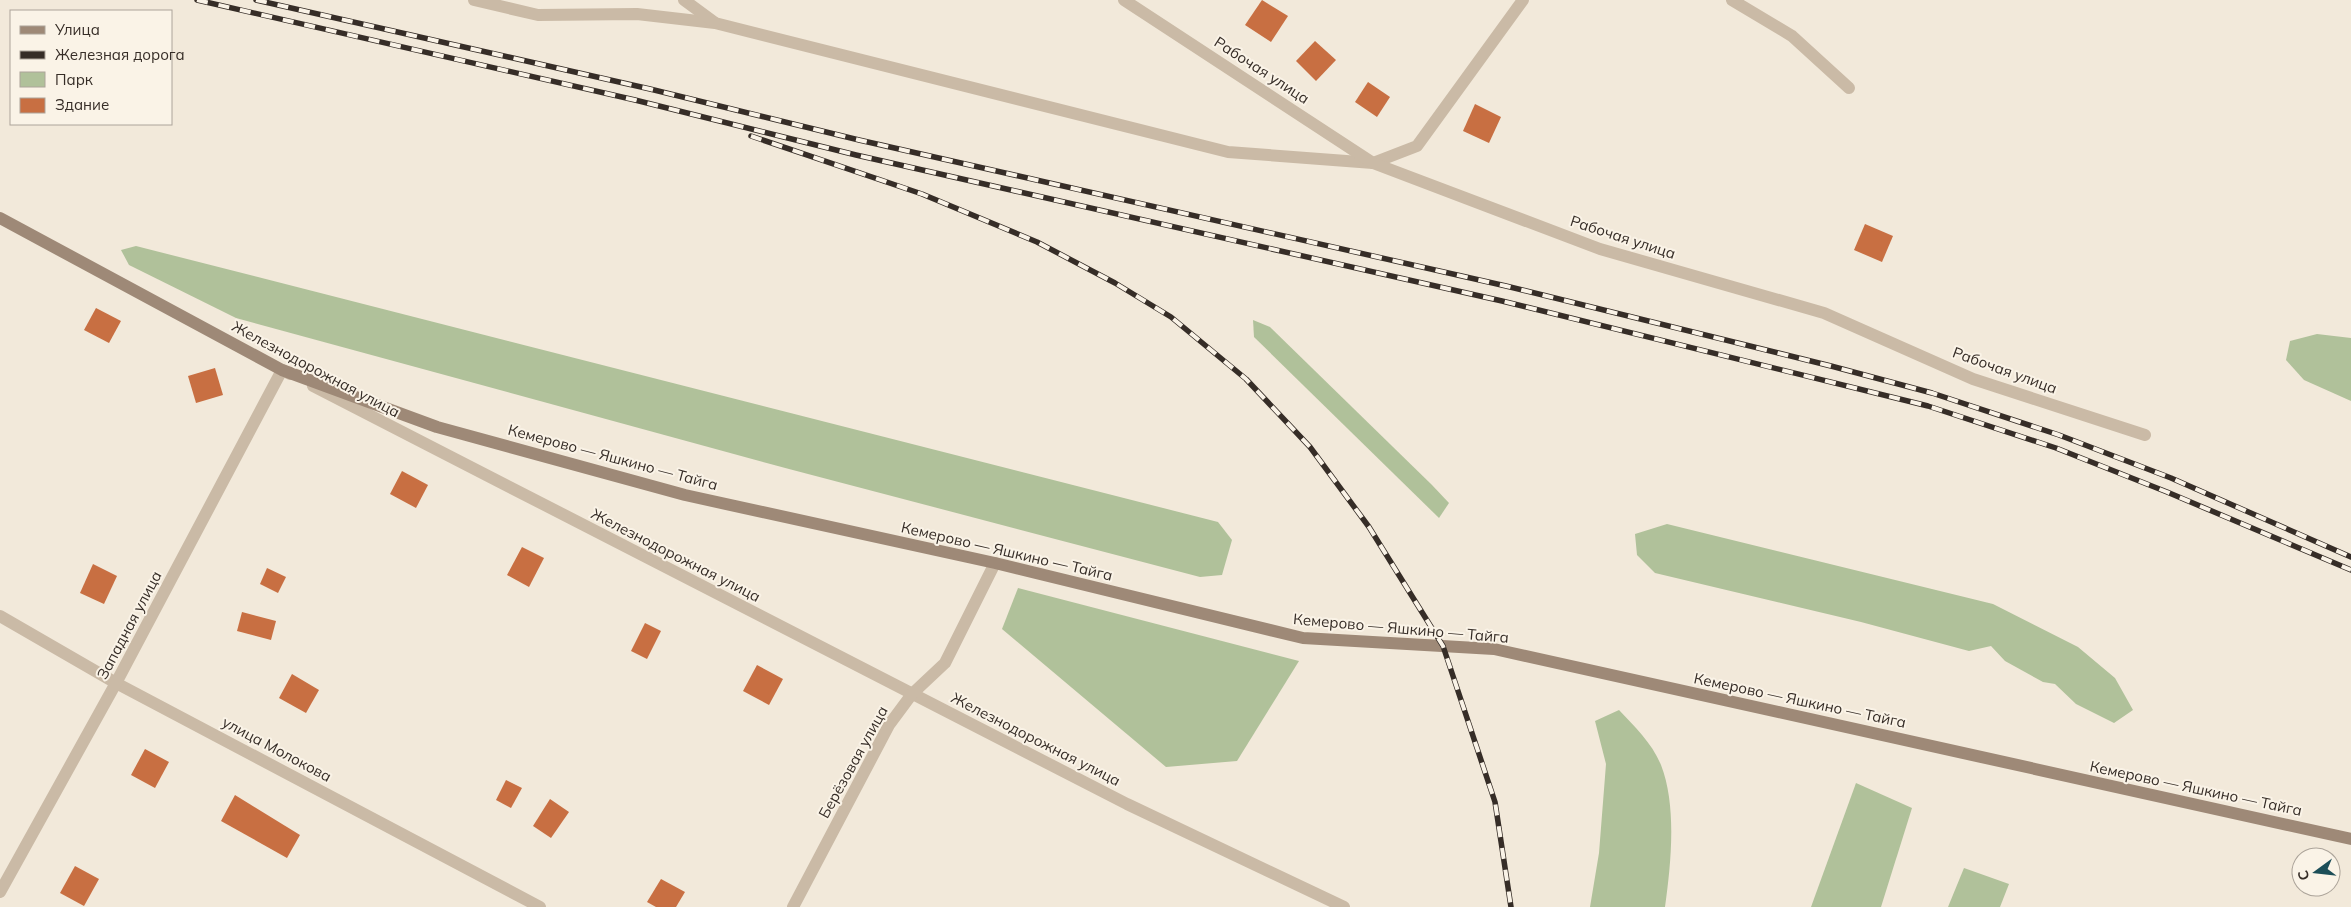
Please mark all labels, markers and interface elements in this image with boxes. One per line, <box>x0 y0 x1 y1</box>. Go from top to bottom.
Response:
legend <box>10 10 172 125</box>
text: Улица <box>54 20 100 39</box>
street label: Рабочая улица <box>1211 32 1313 108</box>
text: Железная дорога <box>55 45 185 64</box>
text: Парк <box>55 70 94 89</box>
text: Здание <box>55 95 109 114</box>
street label: Рабочая улица <box>1568 211 1678 263</box>
street label: Железнодорожная улица <box>229 317 403 421</box>
street label: Рабочая улица <box>1950 342 2060 398</box>
street label: Кемерово — Яшкино — Тайга <box>506 420 720 494</box>
street label: Железнодорожная улица <box>588 504 764 606</box>
street label: Кемерово — Яшкино — Тайга <box>899 517 1115 585</box>
street label: Западная улица <box>92 568 166 682</box>
street label: Кемерово — Яшкино — Тайга <box>1292 609 1510 647</box>
street label: Кемерово — Яшкино — Тайга <box>1692 668 1908 732</box>
street label: Железнодорожная улица <box>948 688 1124 790</box>
street label: Берёзовая улица <box>814 702 892 822</box>
street label: улица Молокова <box>219 712 335 786</box>
street label: Кемерово — Яшкино — Тайга <box>2088 756 2304 820</box>
north arrow <box>2291 847 2341 897</box>
text: С <box>2294 868 2313 882</box>

